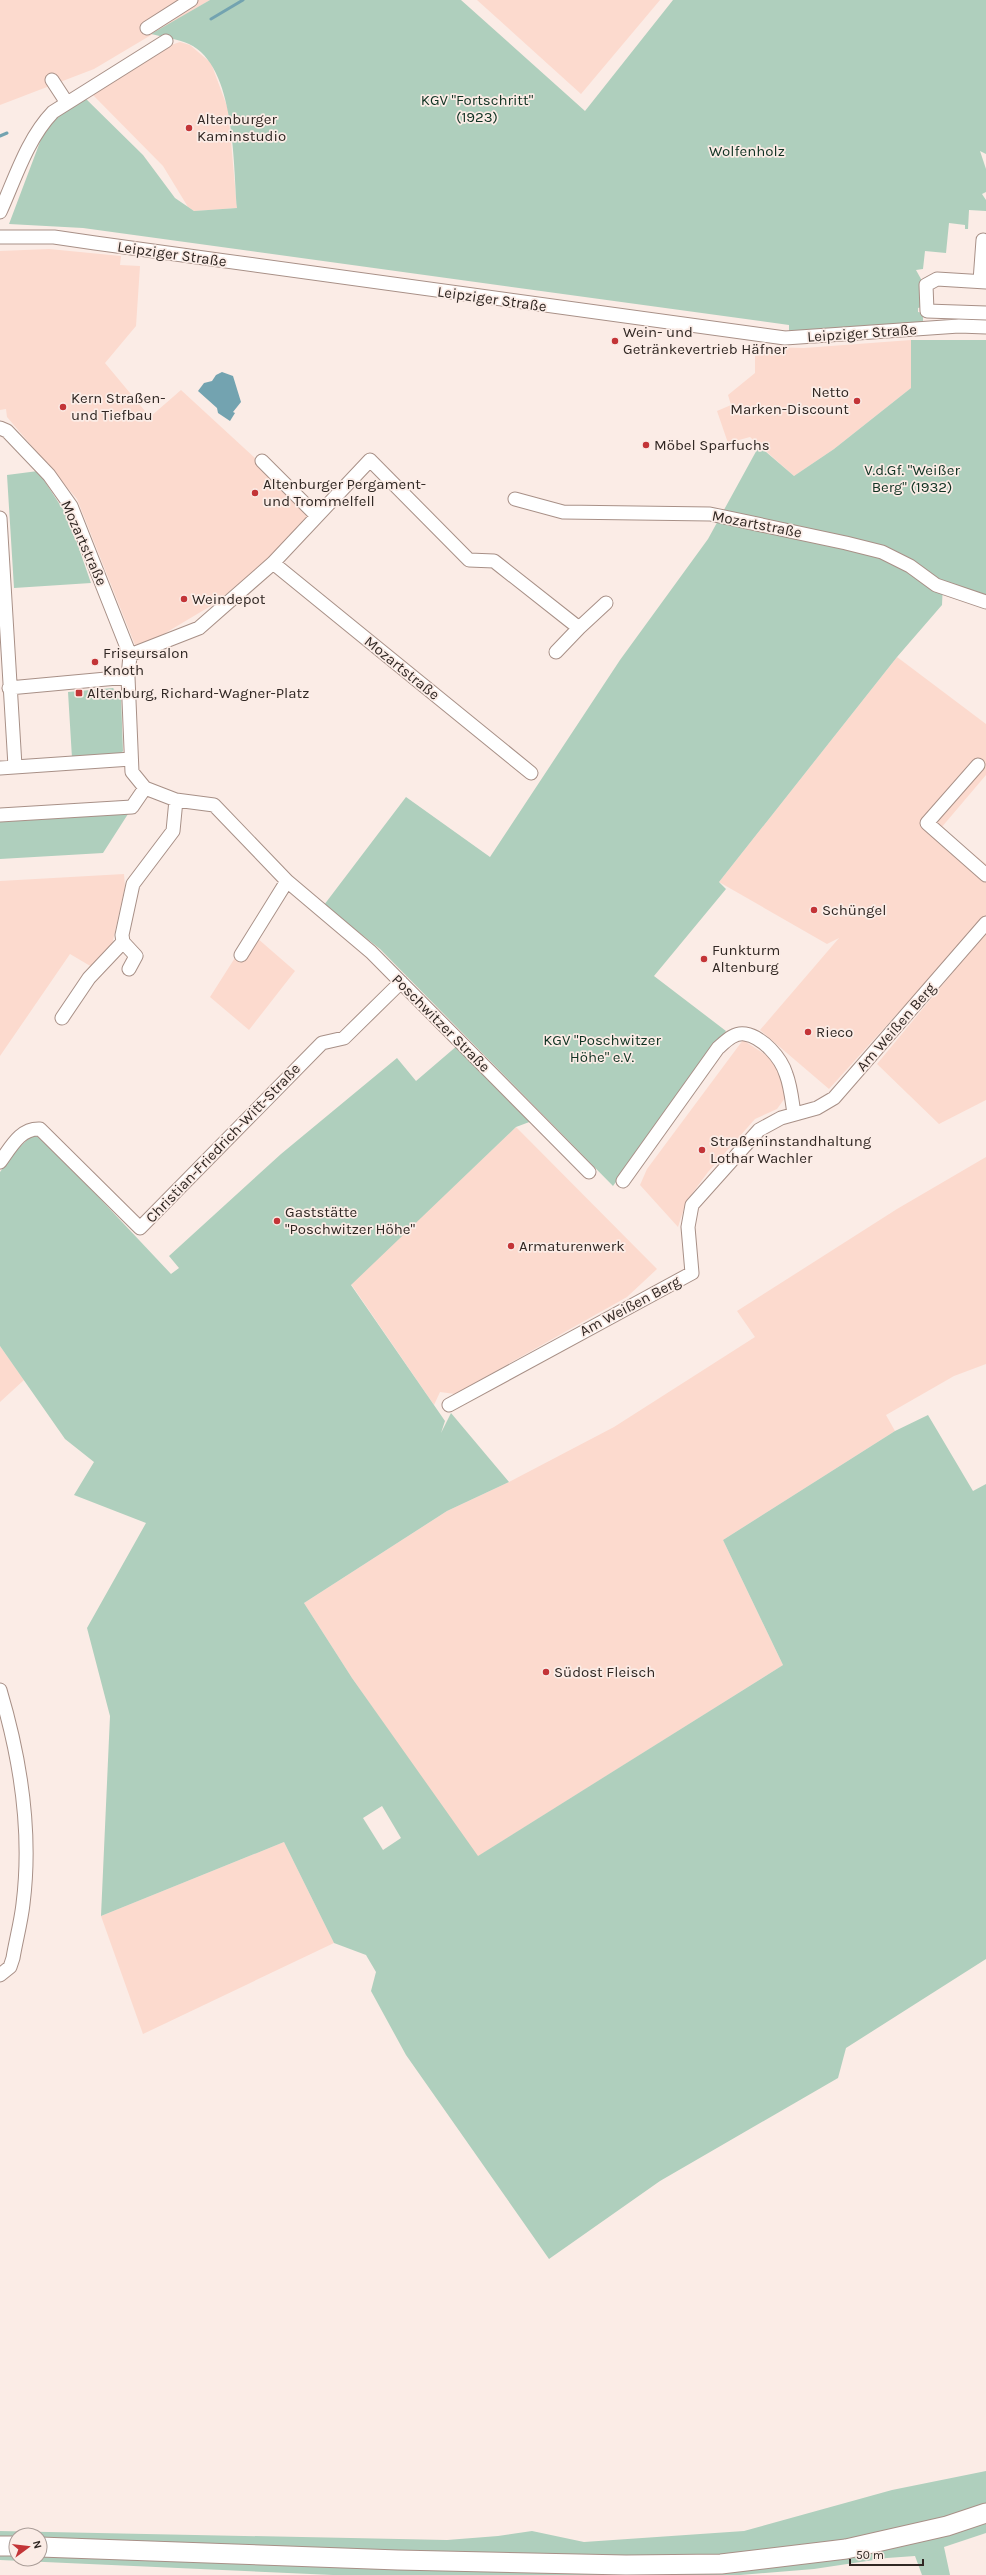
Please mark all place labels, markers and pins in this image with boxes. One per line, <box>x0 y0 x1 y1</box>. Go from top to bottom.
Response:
place label: Altenburger Kaminstudio <box>197 110 286 145</box>
marker: Altenburger Kaminstudio <box>184 123 194 133</box>
place label: Wein- und Getränkevertrieb Häfner <box>623 323 787 358</box>
marker: Wein- und Getränkevertrieb Häfner <box>610 336 620 346</box>
place label: Netto Marken-Discount <box>730 383 849 418</box>
place label: Kern Straßen- und Tiefbau <box>71 389 165 424</box>
marker: Netto Marken-Discount <box>852 396 862 406</box>
marker: Kern Straßen- und Tiefbau <box>58 402 68 412</box>
place label: Möbel Sparfuchs <box>654 436 770 454</box>
marker: Möbel Sparfuchs <box>641 440 651 450</box>
place label: Altenburger Pergament- und Trommelfell <box>263 475 426 510</box>
marker: Altenburger Pergament- und Trommelfell <box>250 488 260 498</box>
place label: Weindepot <box>192 590 266 608</box>
marker: Weindepot <box>179 594 189 604</box>
place label: Friseursalon Knoth <box>103 644 188 679</box>
marker: Friseursalon Knoth <box>90 657 100 667</box>
place label: Altenburg, Richard-Wagner-Platz <box>87 684 309 702</box>
marker: Altenburg, Richard-Wagner-Platz <box>74 688 84 698</box>
place label: Schüngel <box>822 901 886 919</box>
marker: Schüngel <box>809 905 819 915</box>
place label: Funkturm Altenburg <box>712 941 780 976</box>
marker: Funkturm Altenburg <box>699 954 709 964</box>
place label: Rieco <box>816 1023 853 1041</box>
marker: Rieco <box>803 1027 813 1037</box>
place label: Straßeninstandhaltung Lothar Wachler <box>710 1132 872 1167</box>
marker: Straßeninstandhaltung Lothar Wachler <box>697 1145 707 1155</box>
place label: Gaststätte "Poschwitzer Höhe" <box>285 1203 416 1238</box>
marker: Gaststätte "Poschwitzer Höhe" <box>272 1216 282 1226</box>
place label: Armaturenwerk <box>519 1237 625 1255</box>
marker: Armaturenwerk <box>506 1241 516 1251</box>
place label: Südost Fleisch <box>554 1663 655 1681</box>
marker: Südost Fleisch <box>541 1667 551 1677</box>

